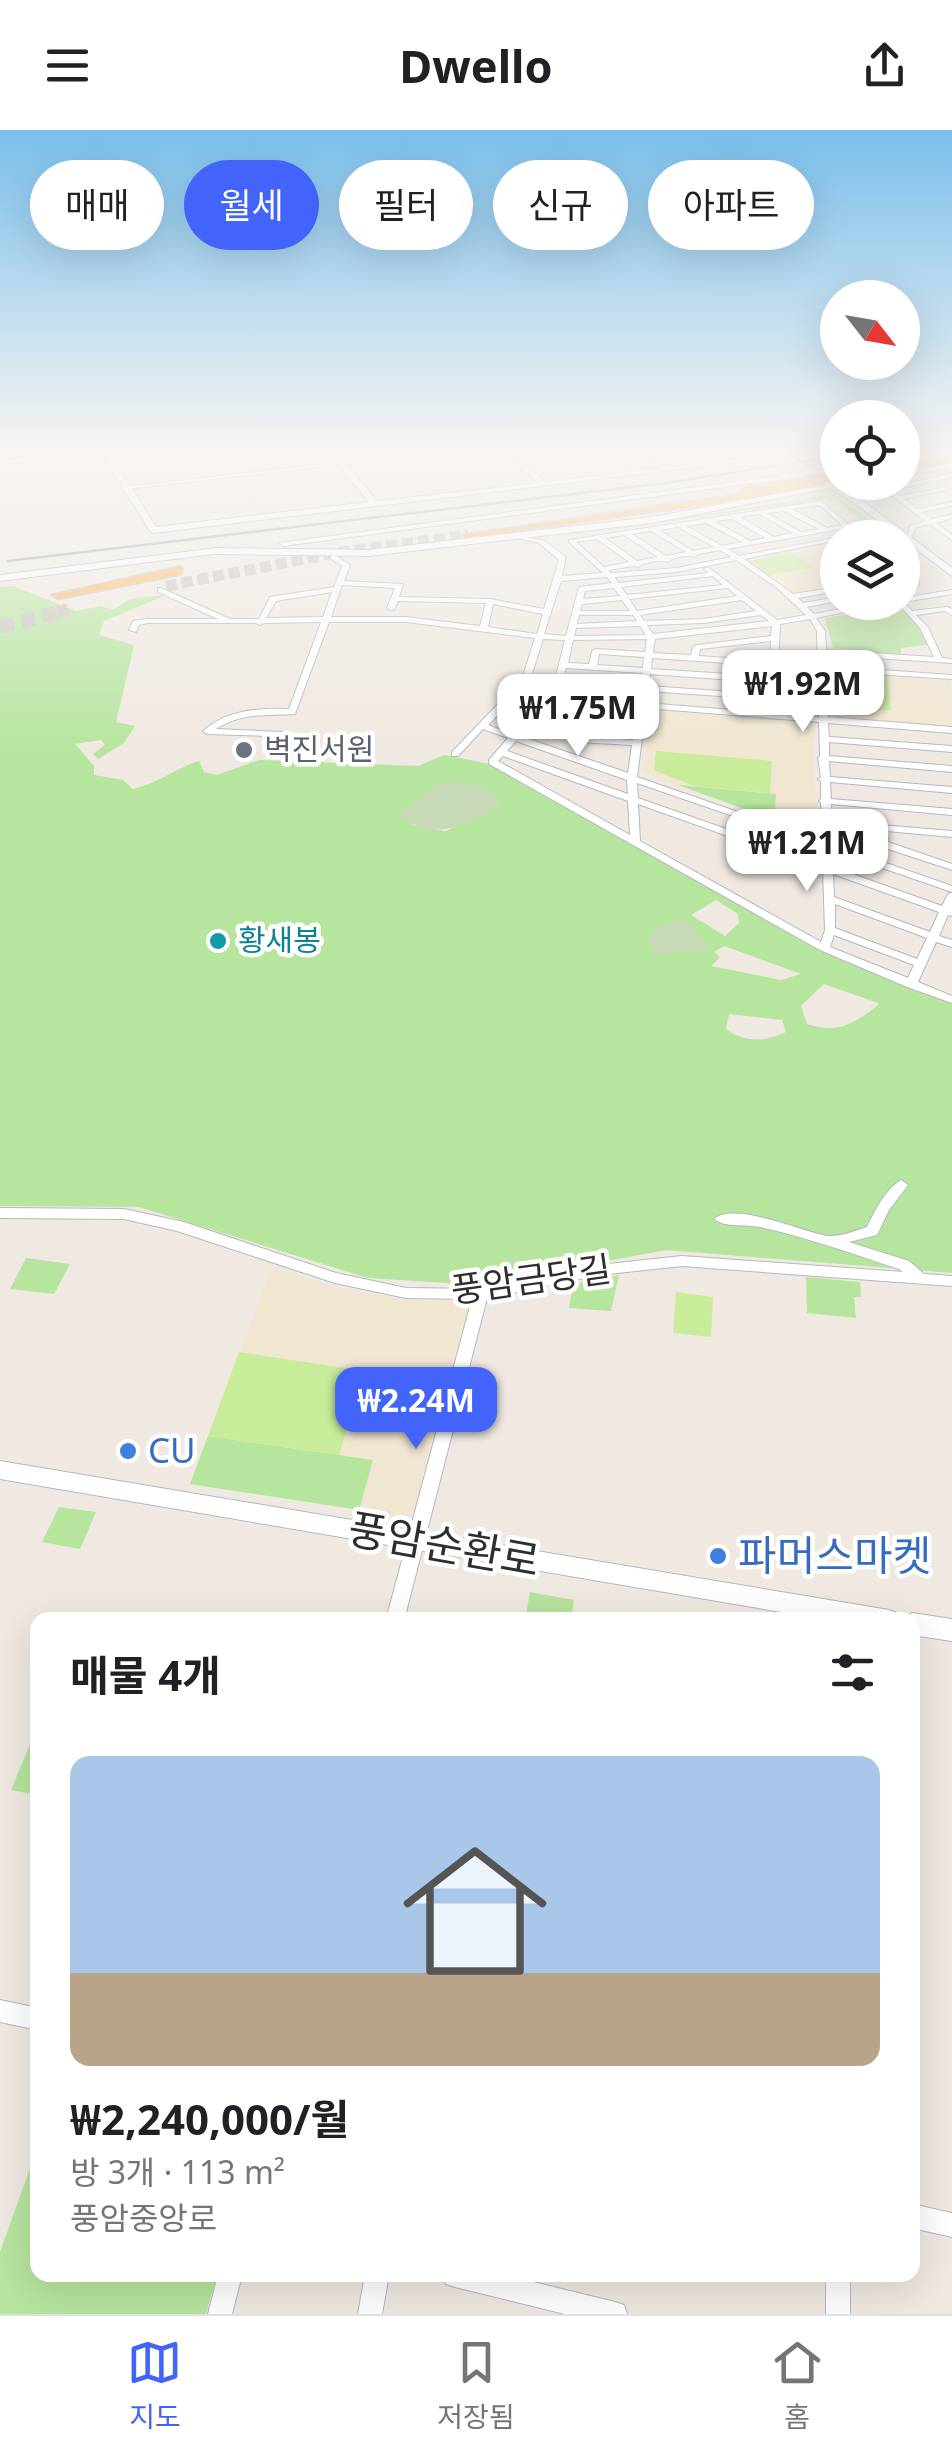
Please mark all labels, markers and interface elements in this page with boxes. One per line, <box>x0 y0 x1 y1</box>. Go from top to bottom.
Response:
text: Dwello <box>399 35 553 96</box>
icon: menu <box>40 38 95 93</box>
icon: share <box>857 38 912 93</box>
chip: 매매 <box>30 160 164 250</box>
chip: 월세 <box>184 160 319 250</box>
chip: 필터 <box>339 160 473 250</box>
chip: 신규 <box>493 160 628 250</box>
chip: 아파트 <box>648 160 814 250</box>
north arrow <box>820 280 920 380</box>
map controls <box>820 280 920 620</box>
button: locate <box>820 400 920 500</box>
button: layers <box>820 520 920 620</box>
pin: ₩1.92M <box>722 650 884 735</box>
text: ₩1.92M <box>744 661 862 704</box>
pin: ₩1.75M <box>497 674 659 759</box>
text: ₩1.75M <box>519 685 637 728</box>
place label: 벽진서원 <box>264 728 374 769</box>
marker: 벽진서원 <box>233 739 255 761</box>
pin: ₩1.21M <box>726 809 888 894</box>
text: ₩1.21M <box>748 820 866 863</box>
place label: 황새봉 <box>238 919 321 960</box>
marker: 황새봉 <box>207 930 229 952</box>
street label: 풍암금당길 <box>448 1244 614 1313</box>
pin: ₩2.24M <box>335 1367 497 1452</box>
text: ₩2.24M <box>357 1378 475 1421</box>
place label: CU <box>148 1426 196 1473</box>
marker: CU <box>117 1440 139 1462</box>
street label: 풍암순환로 <box>344 1499 544 1588</box>
place label: 파머스마켓 <box>738 1526 931 1583</box>
marker: 파머스마켓 <box>707 1545 729 1567</box>
icon: filters <box>825 1645 880 1700</box>
text: 매물 4개 <box>70 1646 221 1703</box>
icon: home <box>385 1821 565 2001</box>
text: ₩2,240,000/월 <box>70 2090 349 2147</box>
text: 방 3개 · 113 m² <box>70 2150 285 2193</box>
text: 풍암중앙로 <box>70 2196 217 2239</box>
tab: 지도 <box>127 2335 182 2435</box>
tab: 저장됨 <box>437 2335 515 2435</box>
tab: 홈 <box>770 2335 825 2435</box>

